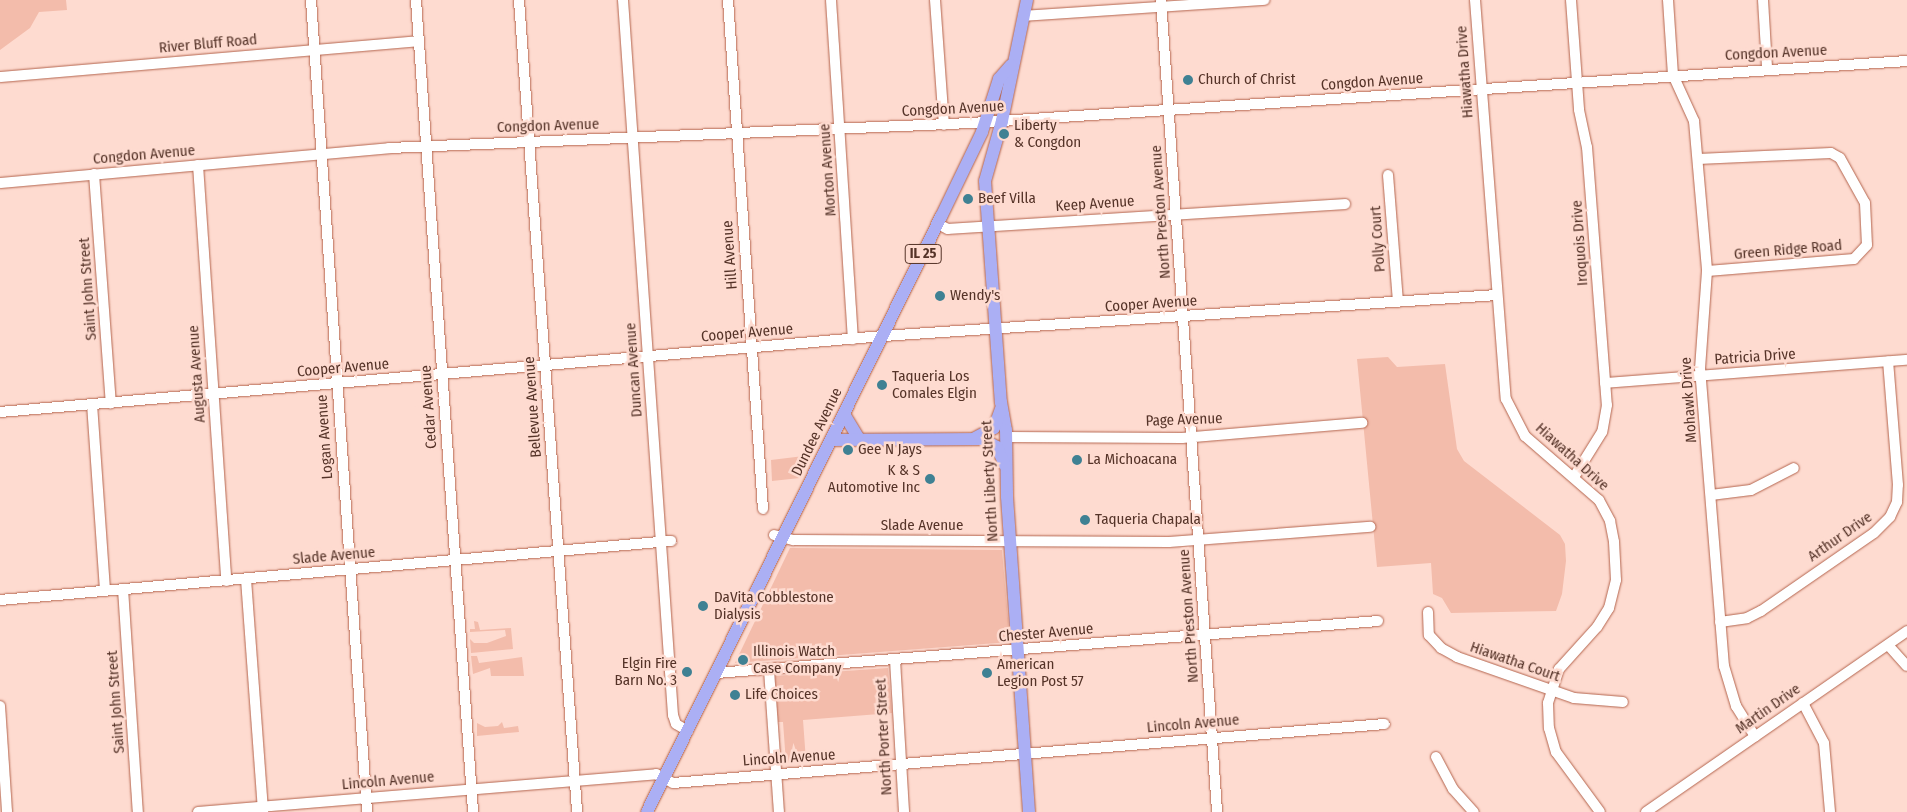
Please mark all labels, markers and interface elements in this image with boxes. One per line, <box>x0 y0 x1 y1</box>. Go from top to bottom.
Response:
street label: Hiawatha Drive <box>1453 25 1477 119</box>
street label: River Bluff Road <box>158 31 258 57</box>
street label: Congdon Avenue <box>1724 41 1828 65</box>
street label: Congdon Avenue <box>1320 69 1424 95</box>
place label: Church of Christ <box>1198 71 1296 89</box>
marker: Church of Christ <box>1182 74 1194 86</box>
street label: Congdon Avenue <box>901 97 1005 121</box>
street label: Congdon Avenue <box>497 115 599 137</box>
place label: Liberty & Congdon <box>1014 116 1081 151</box>
street label: Morton Avenue <box>816 123 840 217</box>
marker: Liberty & Congdon <box>998 128 1010 140</box>
street label: Congdon Avenue <box>92 142 196 168</box>
street label: North Preston Avenue <box>1147 145 1175 279</box>
place label: Beef Villa <box>978 190 1036 208</box>
street label: Keep Avenue <box>1055 192 1135 216</box>
marker: Beef Villa <box>962 193 974 205</box>
street label: Iroquois Drive <box>1568 200 1592 286</box>
street label: Polly Court <box>1367 205 1389 273</box>
street label: Hill Avenue <box>719 220 741 290</box>
street label: Green Ridge Road <box>1733 236 1843 264</box>
street label: Saint John Street <box>75 237 101 341</box>
road number: IL 25 <box>904 242 942 266</box>
place label: Wendy's <box>950 287 1000 305</box>
marker: Wendy's <box>934 290 946 302</box>
street label: Cooper Avenue <box>1104 292 1198 316</box>
street label: Cooper Avenue <box>700 320 794 346</box>
street label: Duncan Avenue <box>622 322 646 418</box>
street label: Augusta Avenue <box>185 325 209 423</box>
street label: Patricia Drive <box>1714 345 1796 369</box>
street label: Cooper Avenue <box>296 355 390 381</box>
street label: Bellevue Avenue <box>520 356 546 458</box>
street label: Mohawk Drive <box>1677 357 1701 443</box>
street label: Cedar Avenue <box>417 364 441 450</box>
place label: Taqueria Los Comales Elgin <box>892 367 977 402</box>
marker: Taqueria Los Comales Elgin <box>876 379 888 391</box>
street label: Dundee Avenue <box>788 385 846 479</box>
street label: Logan Avenue <box>313 394 337 480</box>
street label: Page Avenue <box>1145 410 1223 430</box>
street label: Hiawatha Drive <box>1532 419 1612 495</box>
street label: North Liberty Street <box>978 420 1002 542</box>
place label: Gee N Jays <box>858 441 922 459</box>
marker: Gee N Jays <box>842 444 854 456</box>
place label: La Michoacana <box>1087 451 1177 469</box>
marker: La Michoacana <box>1071 454 1083 466</box>
place label: K & S Automotive Inc <box>828 461 920 496</box>
marker: K & S Automotive Inc <box>924 473 936 485</box>
street label: Arthur Drive <box>1804 508 1876 566</box>
place label: Taqueria Chapala <box>1095 511 1201 529</box>
marker: Taqueria Chapala <box>1079 514 1091 526</box>
street label: Slade Avenue <box>881 517 963 535</box>
street label: Slade Avenue <box>292 543 376 569</box>
street label: North Preston Avenue <box>1175 549 1203 683</box>
place label: DaVita Cobblestone Dialysis <box>714 588 834 623</box>
marker: DaVita Cobblestone Dialysis <box>696 599 710 613</box>
street label: Chester Avenue <box>998 620 1094 646</box>
street label: Hiawatha Court <box>1468 638 1562 686</box>
place label: Illinois Watch Case Company <box>753 642 841 677</box>
street label: Saint John Street <box>103 650 129 754</box>
place label: Elgin Fire Barn No. 3 <box>614 654 677 689</box>
marker: Illinois Watch Case Company <box>737 654 749 666</box>
place label: American Legion Post 57 <box>997 655 1084 690</box>
marker: Elgin Fire Barn No. 3 <box>681 666 693 678</box>
marker: American Legion Post 57 <box>981 667 993 679</box>
street label: North Porter Street <box>872 678 896 796</box>
street label: Martin Drive <box>1732 680 1804 738</box>
place label: Life Choices <box>745 686 818 704</box>
marker: Life Choices <box>729 689 741 701</box>
street label: Lincoln Avenue <box>1146 711 1240 737</box>
street label: Lincoln Avenue <box>742 746 836 770</box>
street label: Lincoln Avenue <box>341 768 435 794</box>

